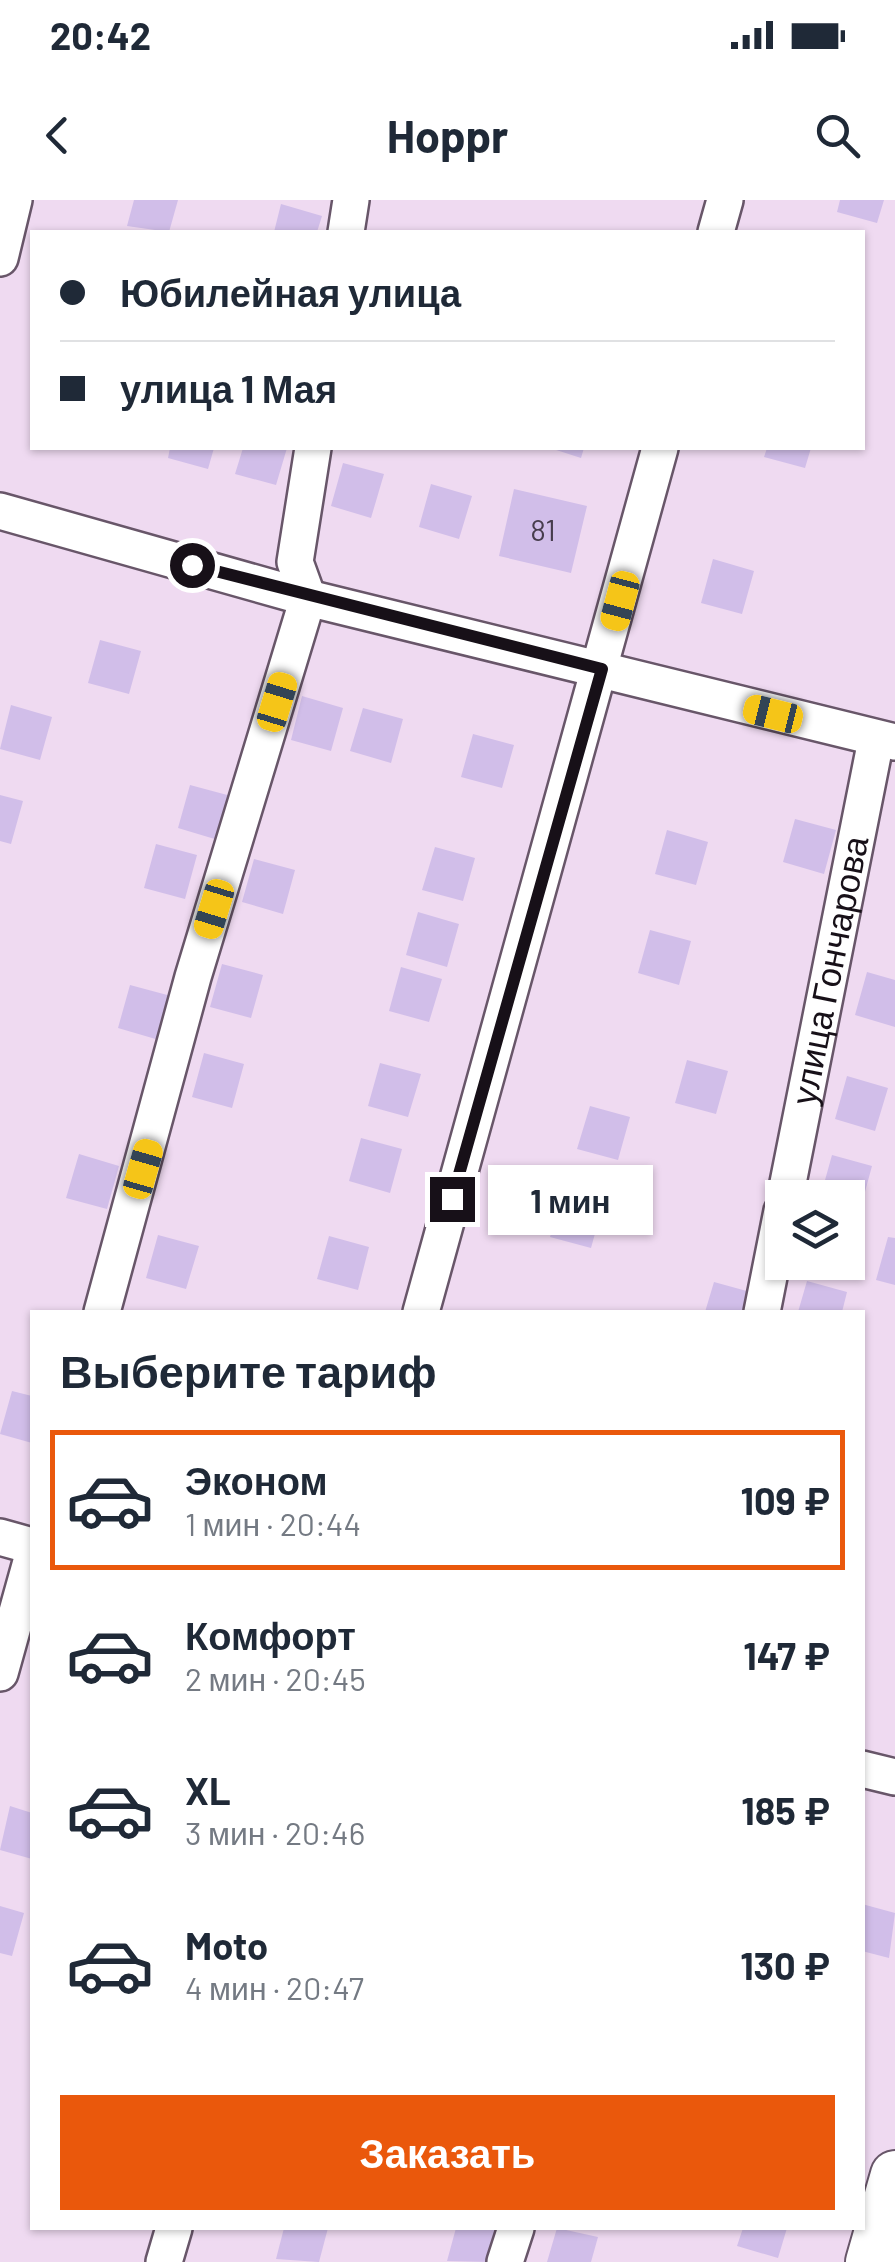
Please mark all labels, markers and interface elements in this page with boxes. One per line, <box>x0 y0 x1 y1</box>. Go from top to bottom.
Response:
text: 20:42 <box>50 12 151 58</box>
icon: back <box>30 108 85 163</box>
text: Hoppr <box>387 108 508 162</box>
icon: search <box>810 108 865 163</box>
text: Юбилейная улица <box>120 269 461 315</box>
text: улица 1 Мая <box>120 365 337 411</box>
house number: 81 <box>530 511 556 547</box>
route start <box>170 543 215 588</box>
car <box>598 568 642 634</box>
car <box>254 669 300 735</box>
car <box>740 692 806 736</box>
street label: улица Гончарова <box>781 832 876 1108</box>
car <box>191 876 237 942</box>
car <box>120 1136 166 1202</box>
callout: 1 мин <box>487 1164 652 1234</box>
route end <box>430 1177 475 1222</box>
map controls <box>765 1180 865 1280</box>
button: layers <box>765 1180 865 1280</box>
text: 1 мин <box>530 1181 611 1219</box>
text: Выберите тариф <box>60 1343 437 1397</box>
icon: car <box>65 1455 155 1545</box>
text: Эконом <box>185 1457 328 1503</box>
text: 109 ₽ <box>740 1477 830 1523</box>
text: 1 мин · 20:44 <box>185 1504 361 1542</box>
icon: car <box>65 1610 155 1700</box>
text: Комфорт <box>185 1612 356 1658</box>
text: 147 ₽ <box>743 1632 830 1678</box>
text: 2 мин · 20:45 <box>185 1659 366 1697</box>
icon: car <box>65 1765 155 1855</box>
text: XL <box>185 1767 231 1813</box>
text: 185 ₽ <box>741 1787 830 1833</box>
text: 3 мин · 20:46 <box>185 1813 365 1851</box>
icon: car <box>65 1920 155 2010</box>
text: Moto <box>185 1922 268 1968</box>
text: 130 ₽ <box>740 1942 830 1988</box>
text: 4 мин · 20:47 <box>185 1968 364 2006</box>
button: Заказать <box>60 2095 835 2210</box>

